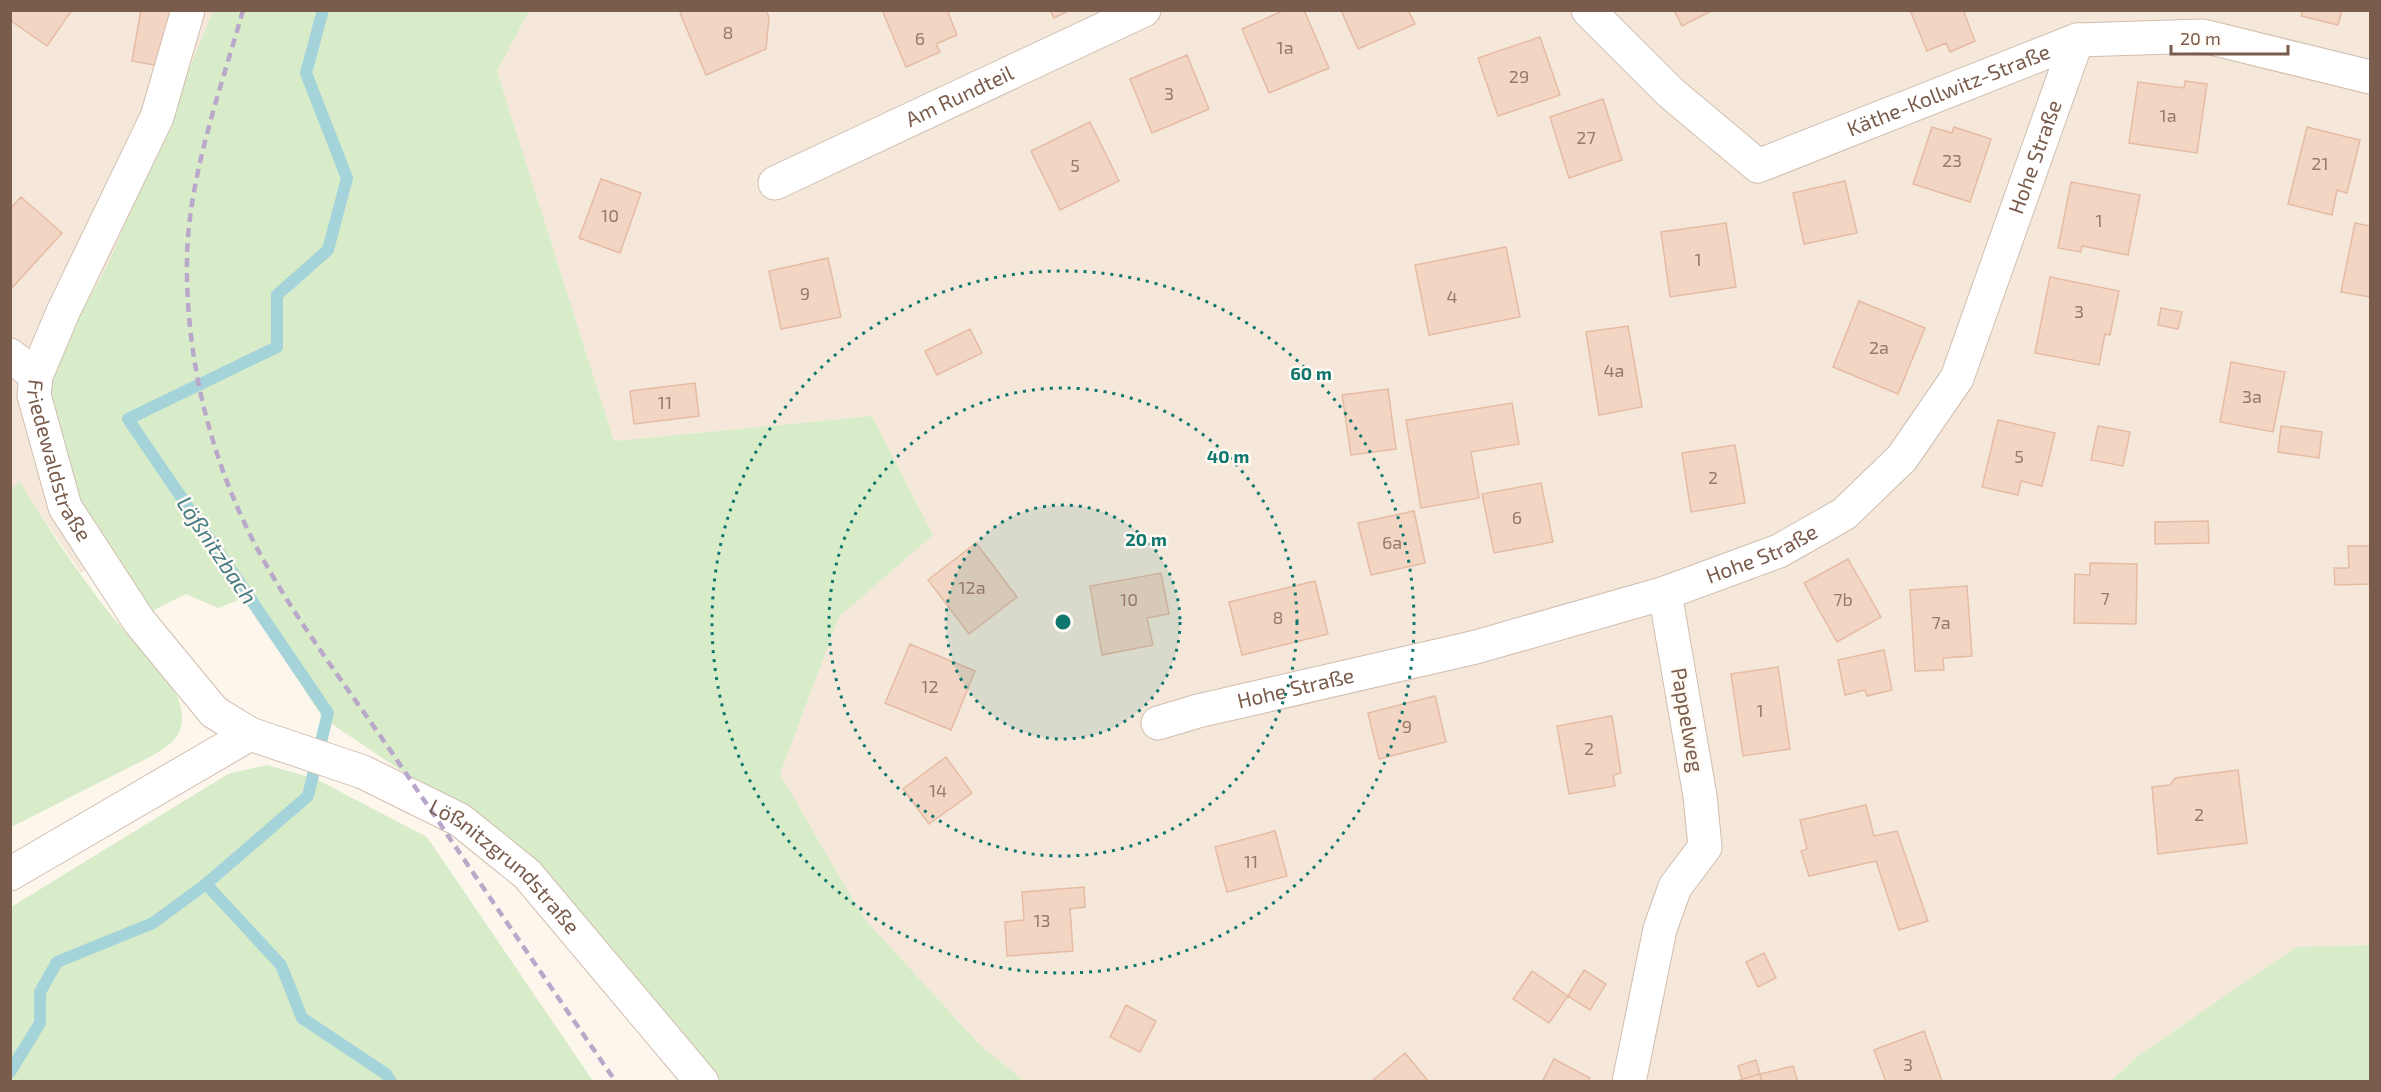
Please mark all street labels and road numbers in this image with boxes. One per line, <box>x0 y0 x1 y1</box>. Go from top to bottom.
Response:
street label: Käthe-Kollwitz-Straße <box>1843 38 2053 141</box>
street label: Am Rundteil <box>901 59 1018 131</box>
street label: Hohe Straße <box>2002 96 2066 217</box>
street label: Friedewaldstraße <box>23 378 98 545</box>
street label: Hohe Straße <box>1702 518 1821 588</box>
street label: Hohe Straße <box>1234 661 1356 713</box>
street label: Pappelweg <box>1667 666 1710 774</box>
street label: Lößnitzgrundstraße <box>426 793 586 938</box>

